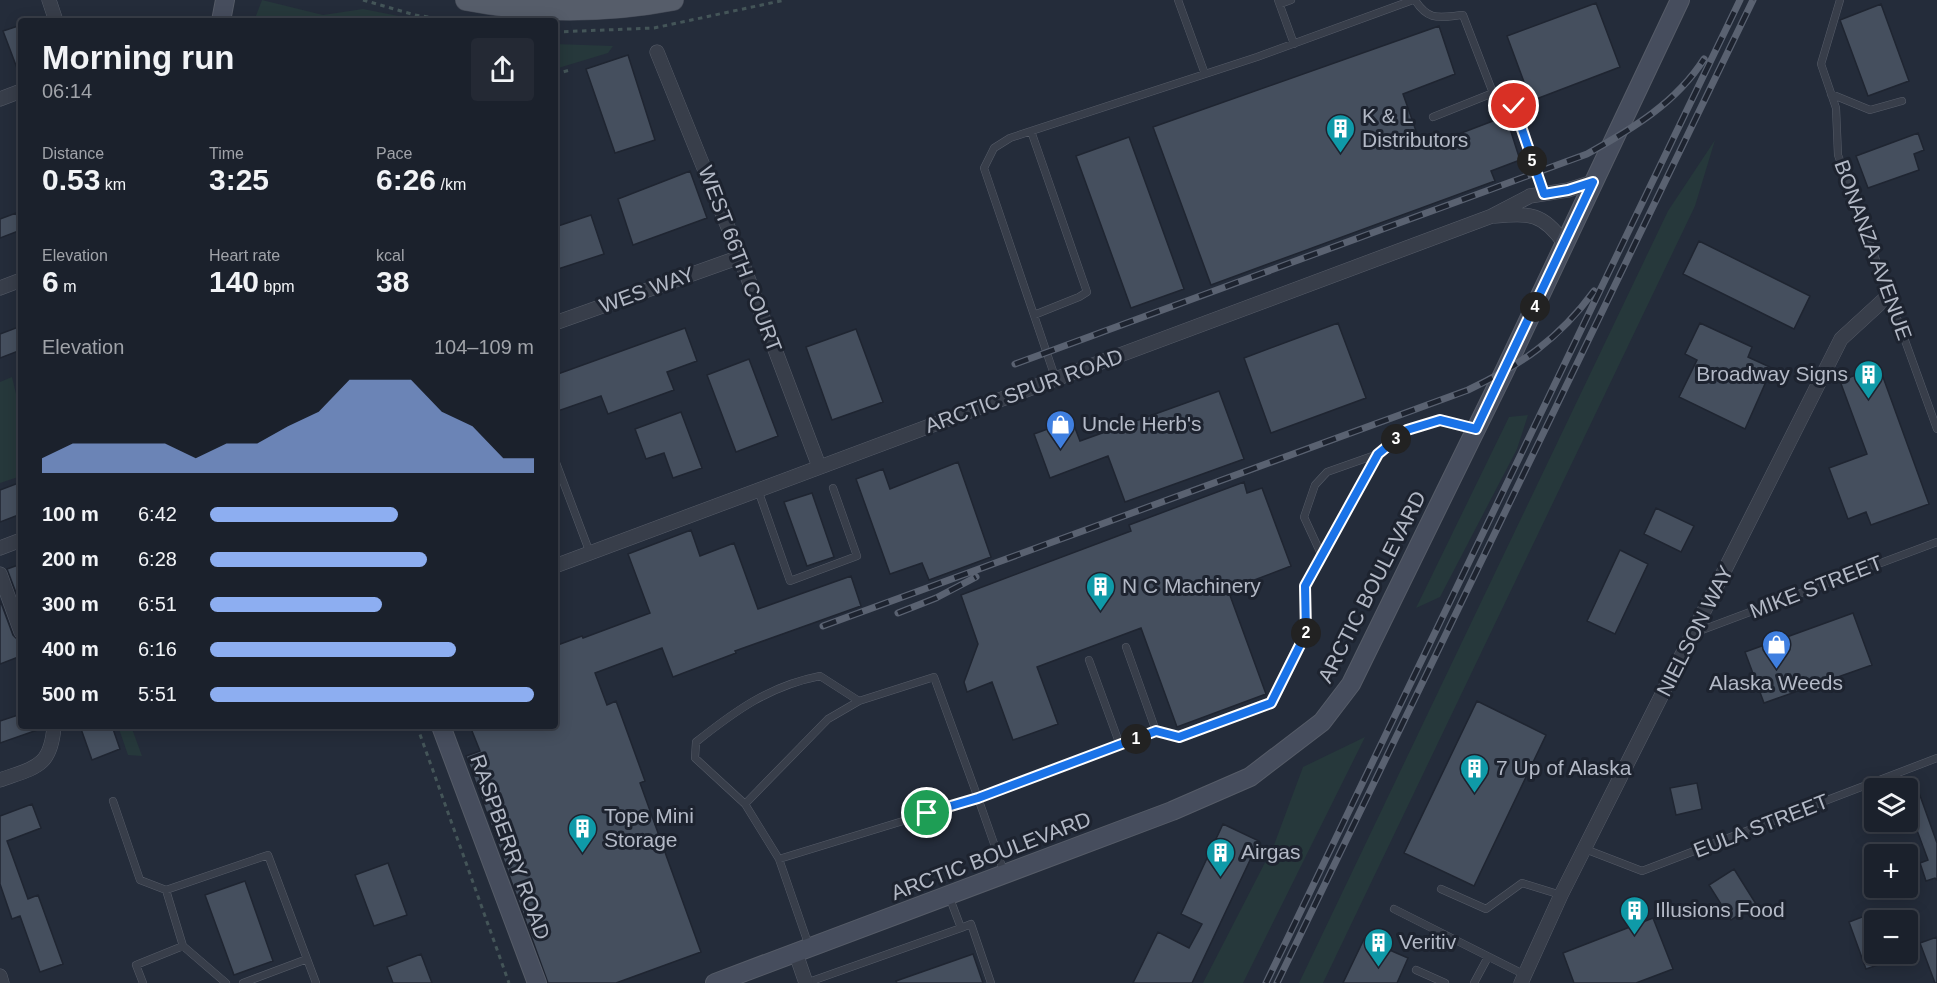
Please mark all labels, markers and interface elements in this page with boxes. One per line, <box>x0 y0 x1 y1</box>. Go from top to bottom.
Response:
button: share <box>471 38 534 101</box>
text: Morning run <box>42 39 234 76</box>
text: 06:14 <box>42 80 92 102</box>
pin <box>1488 80 1539 131</box>
icon: check <box>1497 89 1530 122</box>
place label: K & L Distributors <box>1362 104 1468 151</box>
building icon: K & L Distributors <box>1325 112 1357 154</box>
text: Distance <box>42 145 104 162</box>
text: Time <box>209 145 244 162</box>
text: Pace <box>376 145 412 162</box>
pin: 5 <box>1517 146 1547 176</box>
text: 5 <box>1528 152 1536 169</box>
street label: BONANZA AVENUE <box>1830 157 1917 343</box>
street label: WEST 66TH COURT <box>694 162 787 355</box>
text: 0.53 <box>42 163 100 196</box>
text: 3:25 <box>209 163 269 196</box>
text: 6:26 <box>376 163 436 196</box>
text: km <box>100 176 126 193</box>
text: /km <box>436 176 466 193</box>
text: Elevation <box>42 247 108 264</box>
text: Heart rate <box>209 247 280 264</box>
text: kcal <box>376 247 404 264</box>
street label: WES WAY <box>596 262 697 317</box>
text: 6 <box>42 265 59 298</box>
text: 140 <box>209 265 259 298</box>
text: 38 <box>376 265 409 298</box>
text: m <box>59 278 76 295</box>
text: bpm <box>259 278 295 295</box>
pin: 4 <box>1520 292 1550 322</box>
text: 4 <box>1531 298 1539 315</box>
text: Elevation <box>42 336 124 358</box>
text: 104–109 m <box>434 336 534 358</box>
street label: ARCTIC SPUR ROAD <box>922 344 1126 437</box>
building icon: Broadway Signs <box>1853 358 1885 400</box>
place label: Broadway Signs <box>1696 362 1848 385</box>
shop icon: Uncle Herb's <box>1045 408 1077 450</box>
place label: Uncle Herb's <box>1082 412 1202 435</box>
pin: 3 <box>1381 424 1411 454</box>
text: 3 <box>1392 430 1400 447</box>
street label: ARCTIC BOULEVARD <box>1313 487 1430 686</box>
text: 100 m <box>42 503 99 525</box>
text: 6:42 <box>138 503 177 525</box>
text: 200 m <box>42 548 99 570</box>
text: 6:28 <box>138 548 177 570</box>
street label: MIKE STREET <box>1746 551 1885 622</box>
street label: NIELSON WAY <box>1652 562 1737 700</box>
building icon: N C Machinery <box>1085 570 1117 612</box>
place label: N C Machinery <box>1122 574 1261 597</box>
text: 300 m <box>42 593 99 615</box>
text: 6:51 <box>138 593 177 615</box>
pin: 2 <box>1291 618 1321 648</box>
text: 2 <box>1302 624 1310 641</box>
shop icon: Alaska Weeds <box>1760 628 1792 670</box>
text: 400 m <box>42 638 99 660</box>
text: 6:16 <box>138 638 177 660</box>
place label: Alaska Weeds <box>1709 671 1843 694</box>
text: 500 m <box>42 683 99 705</box>
text: 5:51 <box>138 683 177 705</box>
pin: 1 <box>1121 724 1151 754</box>
text: 1 <box>1132 730 1140 747</box>
street label: RASPBERRY ROAD <box>466 751 555 943</box>
building icon: 7 Up of Alaska <box>1459 752 1491 794</box>
place label: 7 Up of Alaska <box>1496 756 1632 779</box>
map controls <box>1864 778 1918 964</box>
button: layers <box>1864 778 1918 832</box>
pin <box>901 787 952 838</box>
street label: EULA STREET <box>1690 789 1832 862</box>
icon: arrive <box>910 796 943 829</box>
place label: Tope Mini Storage <box>604 804 694 851</box>
street label: ARCTIC BOULEVARD <box>888 807 1094 904</box>
building icon: Tope Mini Storage <box>567 812 599 854</box>
building icon: Airgas <box>1204 836 1236 878</box>
place label: Airgas <box>1241 840 1301 863</box>
button: + <box>1864 844 1918 898</box>
building icon: Illusions Food <box>1618 894 1650 936</box>
place label: Illusions Food <box>1655 898 1785 921</box>
button: − <box>1864 910 1918 964</box>
building icon: Veritiv <box>1362 926 1394 968</box>
place label: Veritiv <box>1399 930 1457 953</box>

